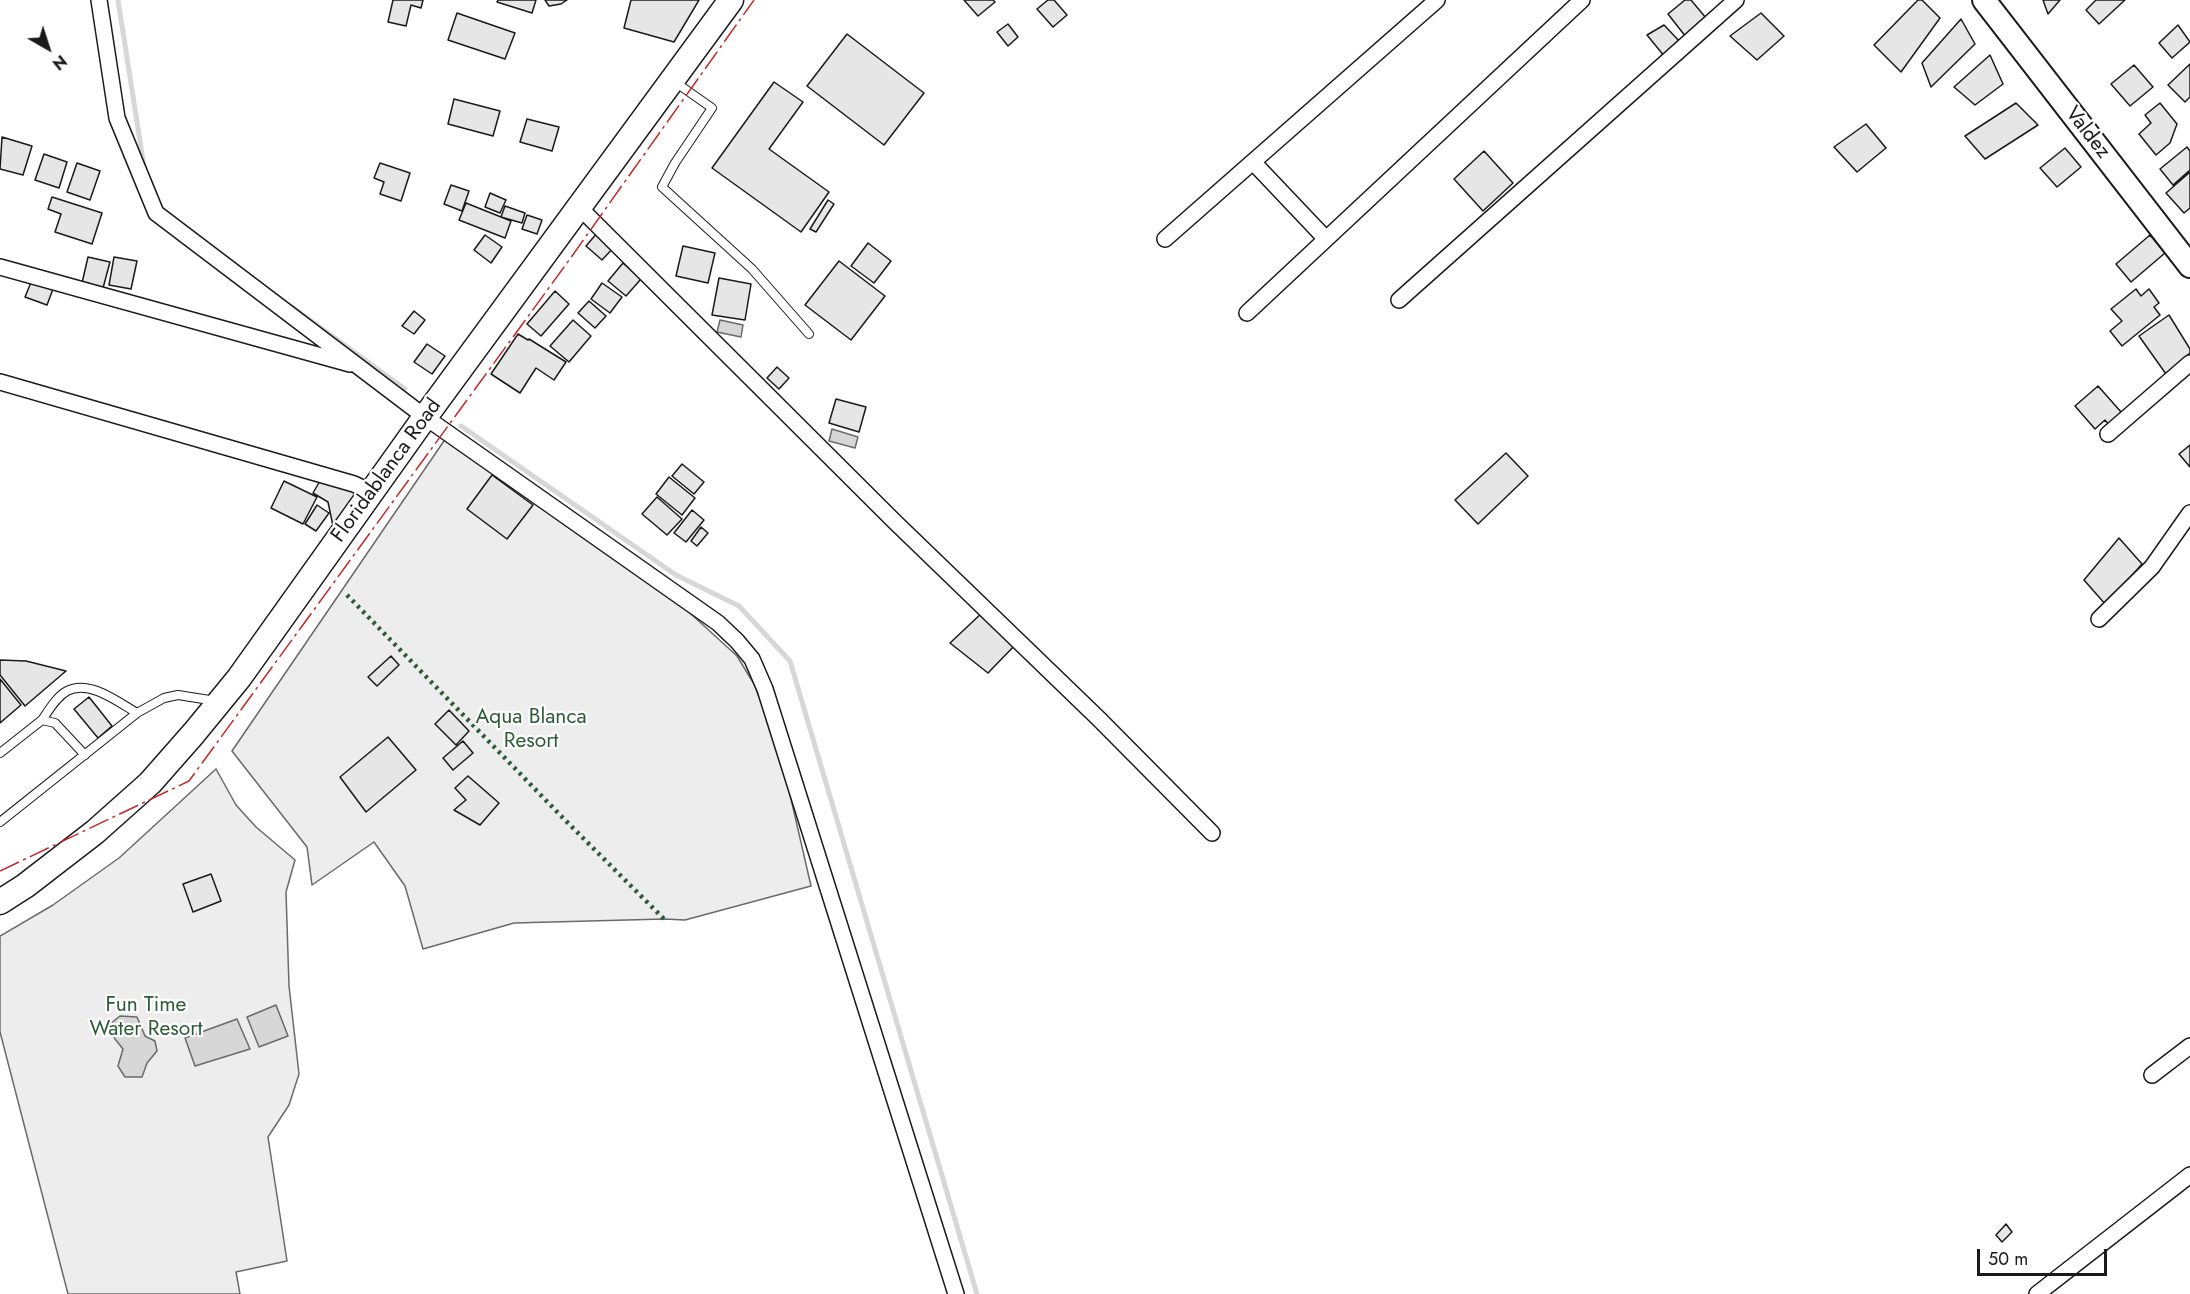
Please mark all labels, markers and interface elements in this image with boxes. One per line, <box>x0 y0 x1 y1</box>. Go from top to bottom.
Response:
north arrow <box>18 18 78 78</box>
text: N <box>47 49 72 75</box>
street label: Valdez <box>2059 102 2115 164</box>
street label: Floridablanca Road <box>326 394 448 548</box>
park label: Aqua Blanca Resort <box>475 705 587 755</box>
park label: Fun Time Water Resort <box>90 993 202 1043</box>
scale bar <box>1980 1237 2110 1275</box>
text: 50 m <box>1988 1246 2028 1272</box>

